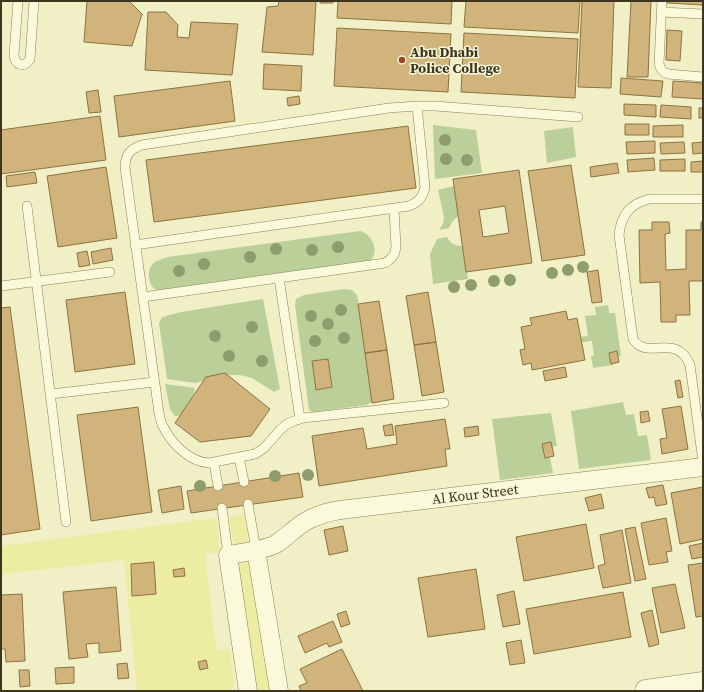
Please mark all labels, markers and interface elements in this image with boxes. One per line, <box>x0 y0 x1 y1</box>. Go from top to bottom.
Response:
place label: Abu Dhabi Police College <box>410 42 500 78</box>
marker: Abu Dhabi Police College <box>397 55 407 65</box>
street label: Al Kour Street <box>431 479 520 509</box>

